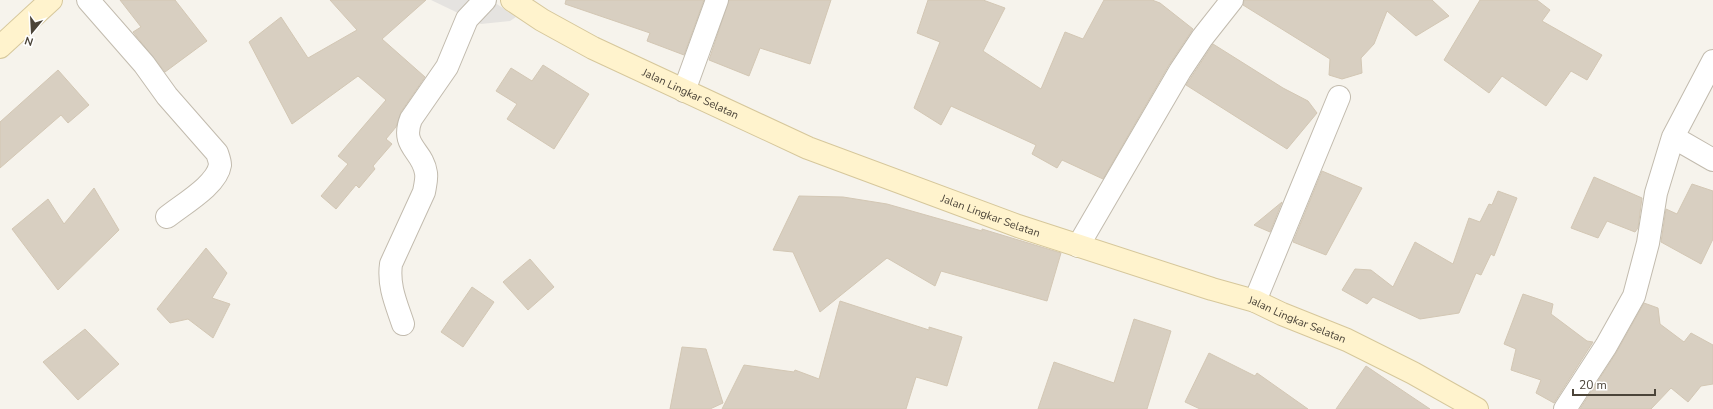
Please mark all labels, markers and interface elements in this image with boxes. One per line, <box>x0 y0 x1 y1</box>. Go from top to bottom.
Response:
north arrow <box>12 12 52 52</box>
text: N <box>23 33 35 49</box>
street label: Jalan Lingkar Selatan <box>639 65 741 123</box>
street label: Jalan Lingkar Selatan <box>938 191 1042 241</box>
street label: Jalan Lingkar Selatan <box>1246 292 1348 347</box>
scale bar <box>1573 371 1655 397</box>
text: 20 m <box>1579 377 1607 393</box>

